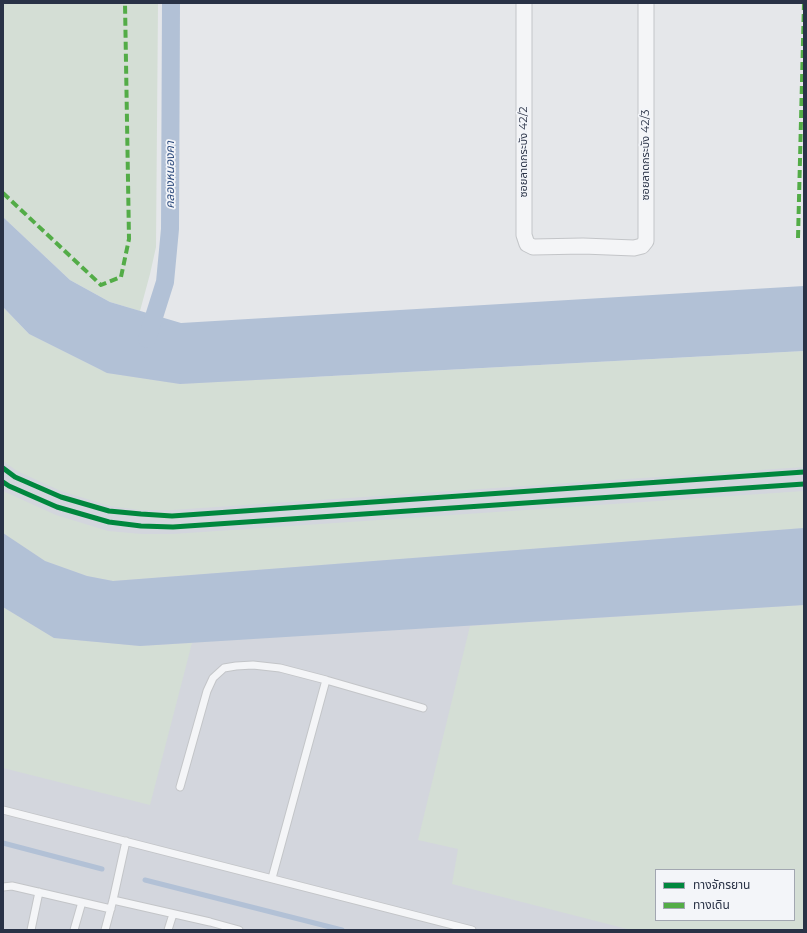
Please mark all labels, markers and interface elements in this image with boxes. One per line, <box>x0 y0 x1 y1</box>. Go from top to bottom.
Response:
street label: ซอยลาดกระบัง 42/2 <box>517 106 531 198</box>
street label: ซอยลาดกระบัง 42/3 <box>639 109 653 201</box>
water label: คลองหนองคา <box>163 141 177 209</box>
legend <box>655 869 795 921</box>
text: ทางจักรยาน <box>693 877 750 892</box>
text: ทางเดิน <box>693 897 730 912</box>

